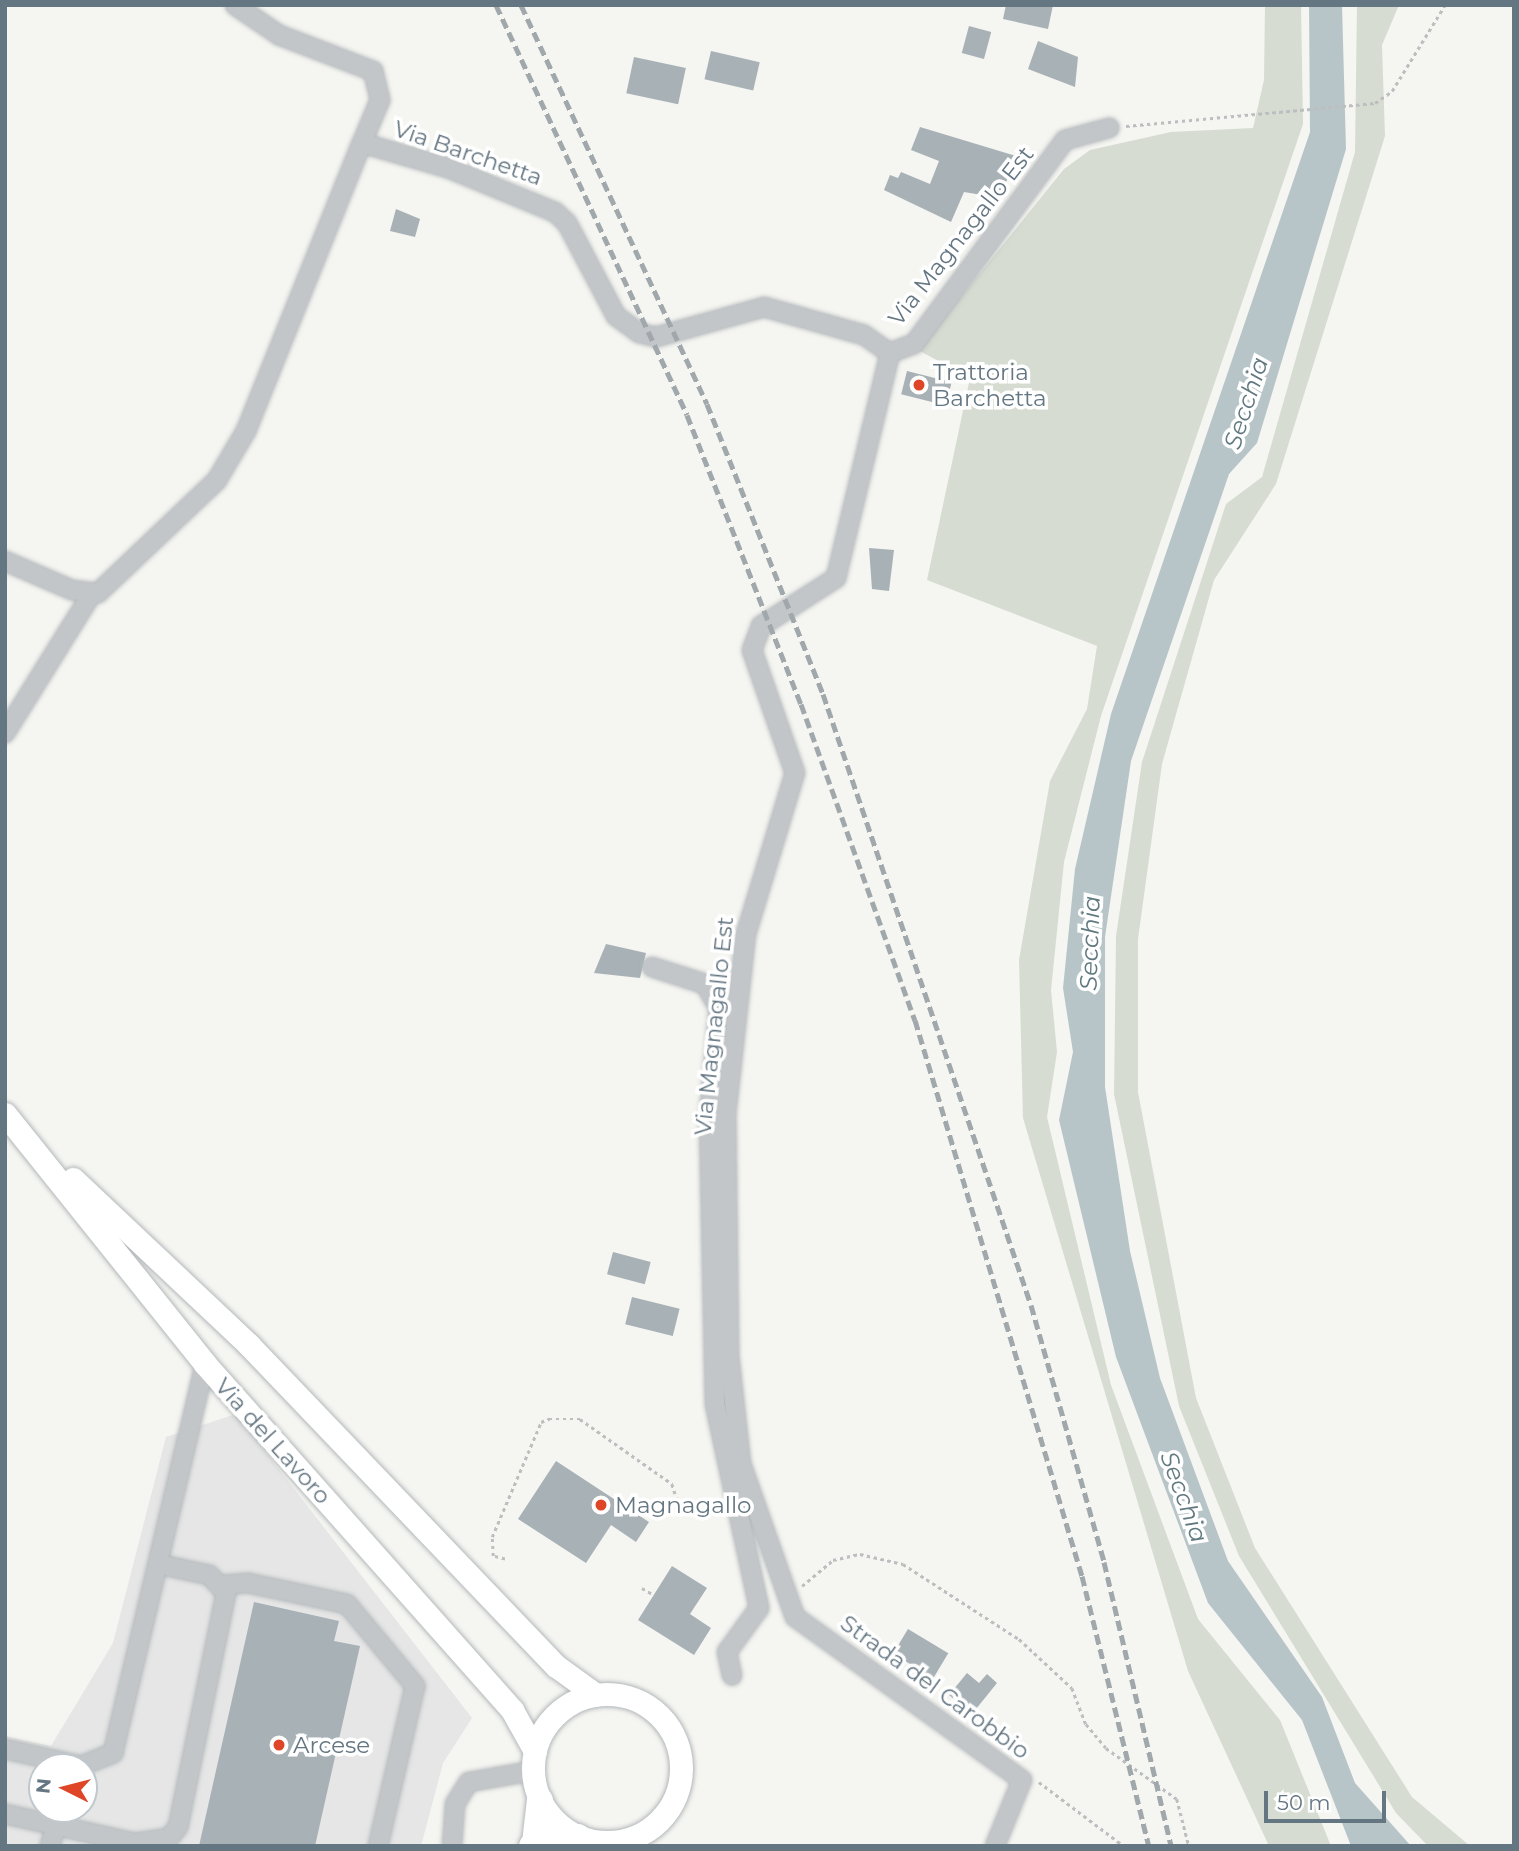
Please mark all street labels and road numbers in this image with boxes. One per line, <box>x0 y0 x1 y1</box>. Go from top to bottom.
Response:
street label: Via Barchetta <box>390 115 546 191</box>
street label: Via Magnagallo Est <box>882 141 1040 331</box>
street label: Via Magnagallo Est <box>689 915 739 1137</box>
street label: Via del Lavoro <box>209 1372 337 1510</box>
street label: Strada del Carobbio <box>835 1609 1035 1765</box>

